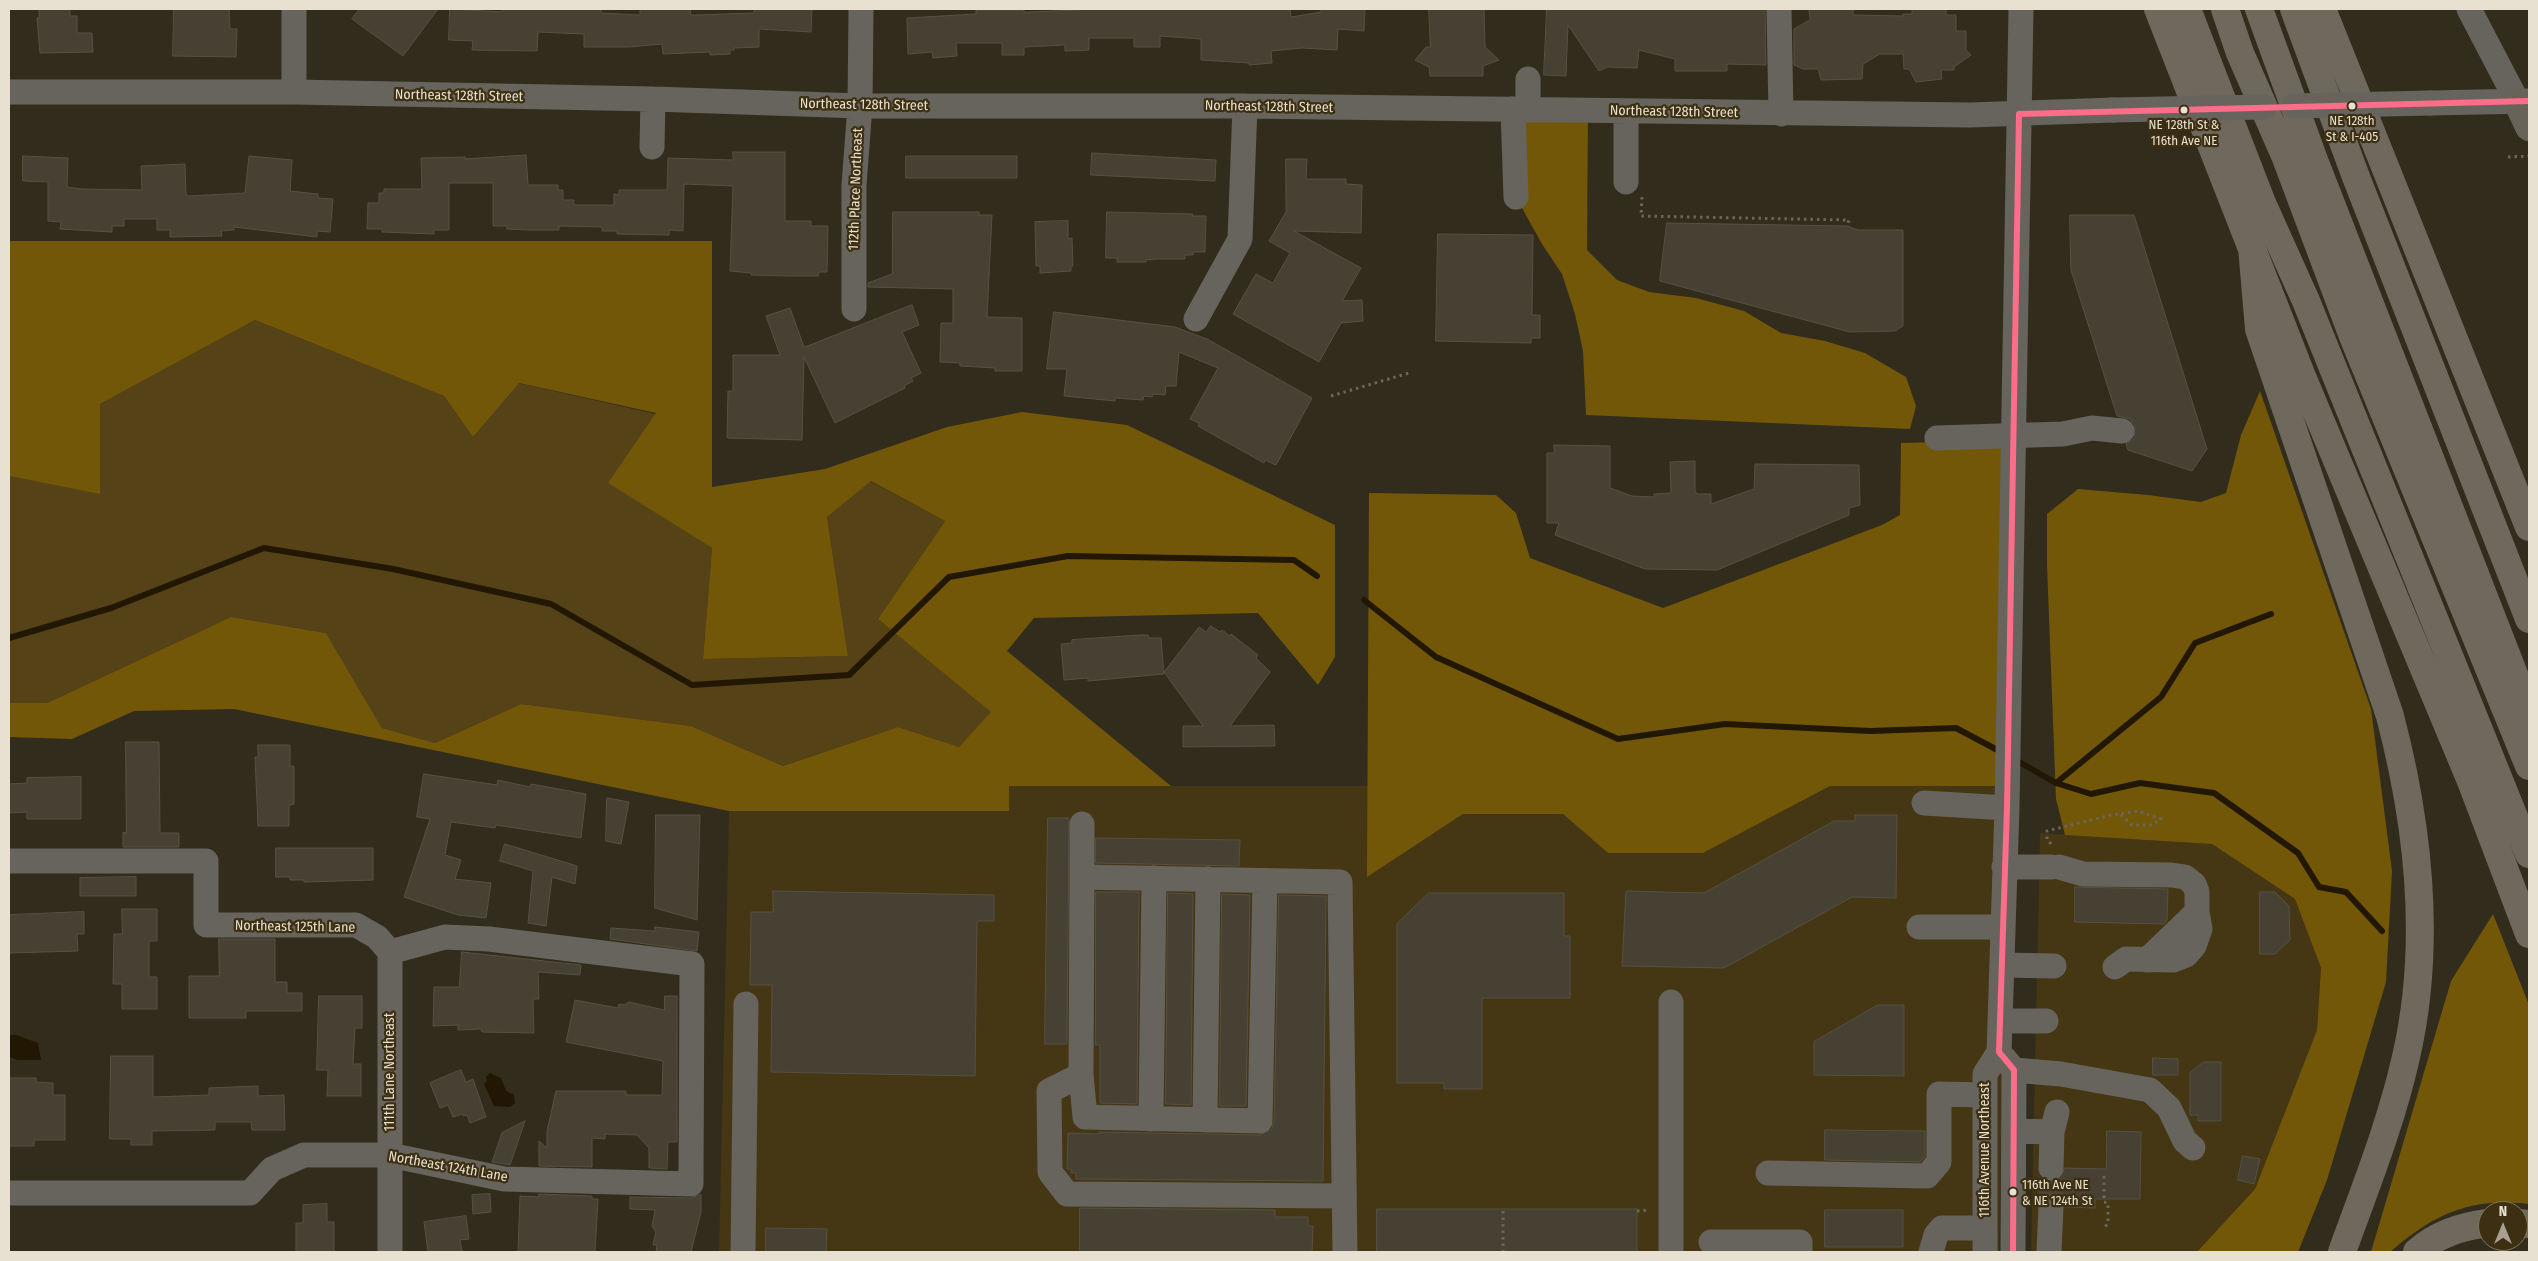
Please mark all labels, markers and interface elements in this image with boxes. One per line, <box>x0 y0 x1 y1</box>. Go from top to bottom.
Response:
street label: Northeast 128th Street <box>395 86 523 106</box>
street label: Northeast 128th Street <box>800 95 928 115</box>
street label: Northeast 128th Street <box>1205 97 1333 117</box>
marker: NE 128th St & I-405 <box>2347 101 2357 111</box>
street label: Northeast 128th Street <box>1610 102 1738 122</box>
marker: NE 128th St & 116th Ave NE <box>2179 105 2189 115</box>
place label: NE 128th St & I-405 <box>2326 113 2378 144</box>
place label: NE 128th St & 116th Ave NE <box>2149 117 2219 148</box>
street label: 112th Place Northeast <box>845 127 867 251</box>
street label: Northeast 125th Lane <box>235 918 355 936</box>
street label: 111th Lane Northeast <box>382 1013 398 1131</box>
street label: 116th Avenue Northeast <box>1977 1082 1993 1218</box>
street label: Northeast 124th Lane <box>387 1148 509 1186</box>
place label: 116th Ave NE & NE 124th St <box>2022 1177 2092 1208</box>
marker: 116th Ave NE & NE 124th St <box>2008 1187 2018 1197</box>
north arrow <box>2478 1201 2528 1251</box>
text: N <box>2499 1203 2507 1220</box>

